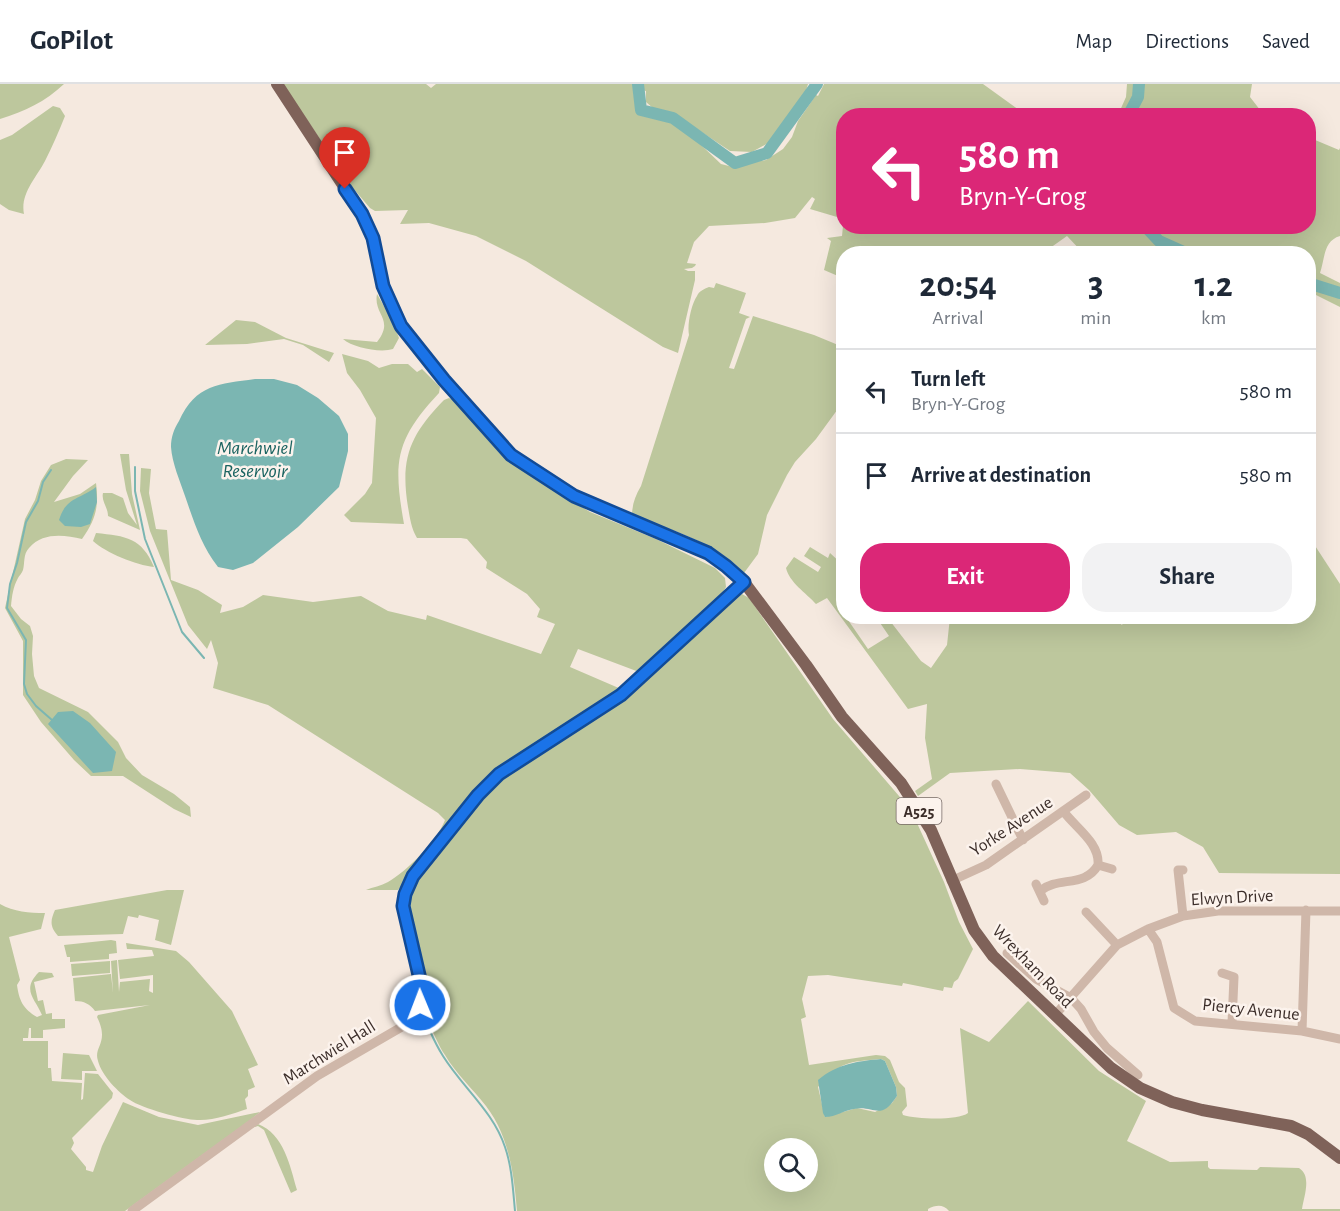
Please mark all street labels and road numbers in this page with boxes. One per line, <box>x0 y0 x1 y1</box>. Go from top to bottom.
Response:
street label: Yorke Avenue <box>967 794 1056 860</box>
road number: A525 <box>896 798 942 824</box>
street label: Elwyn Drive <box>1190 887 1274 909</box>
street label: Wrexham Road <box>988 922 1076 1012</box>
street label: Piercy Avenue <box>1201 996 1301 1024</box>
street label: Marchwiel Hall <box>280 1017 379 1088</box>

